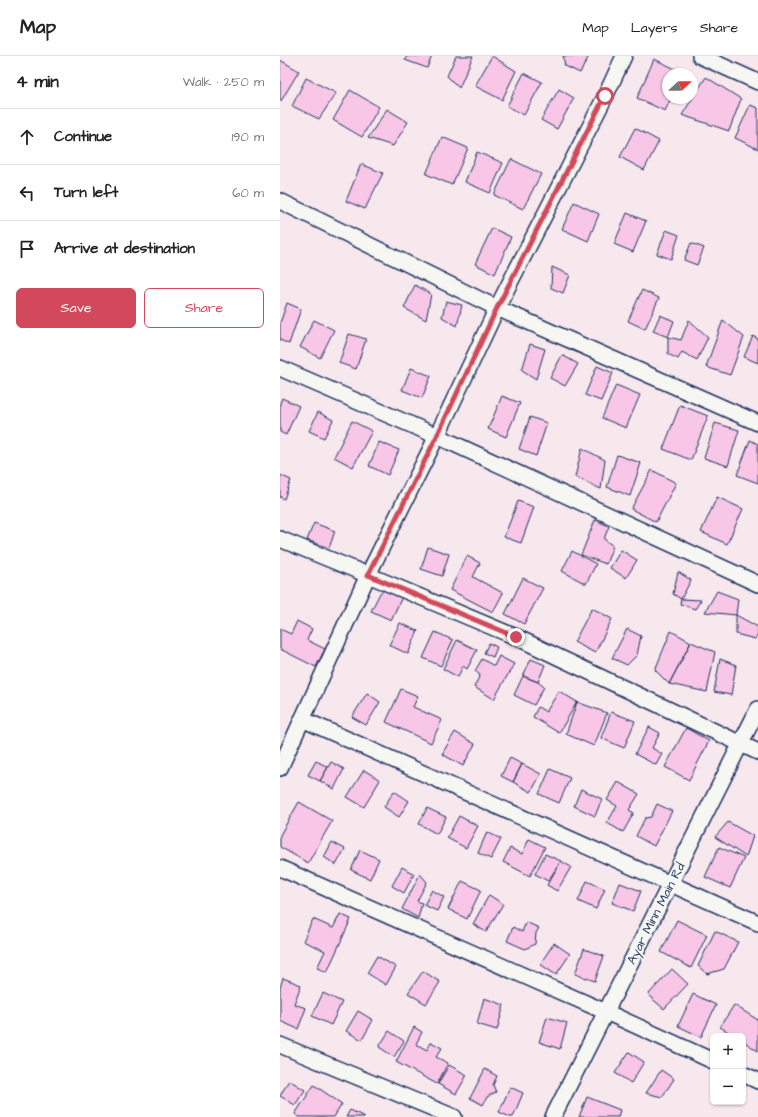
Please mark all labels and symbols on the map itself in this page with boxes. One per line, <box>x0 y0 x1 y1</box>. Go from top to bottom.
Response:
north arrow <box>662 68 698 104</box>
route start <box>596 87 614 105</box>
route end <box>507 628 525 646</box>
street label: Ayar Minn Main Rd <box>622 859 690 968</box>

